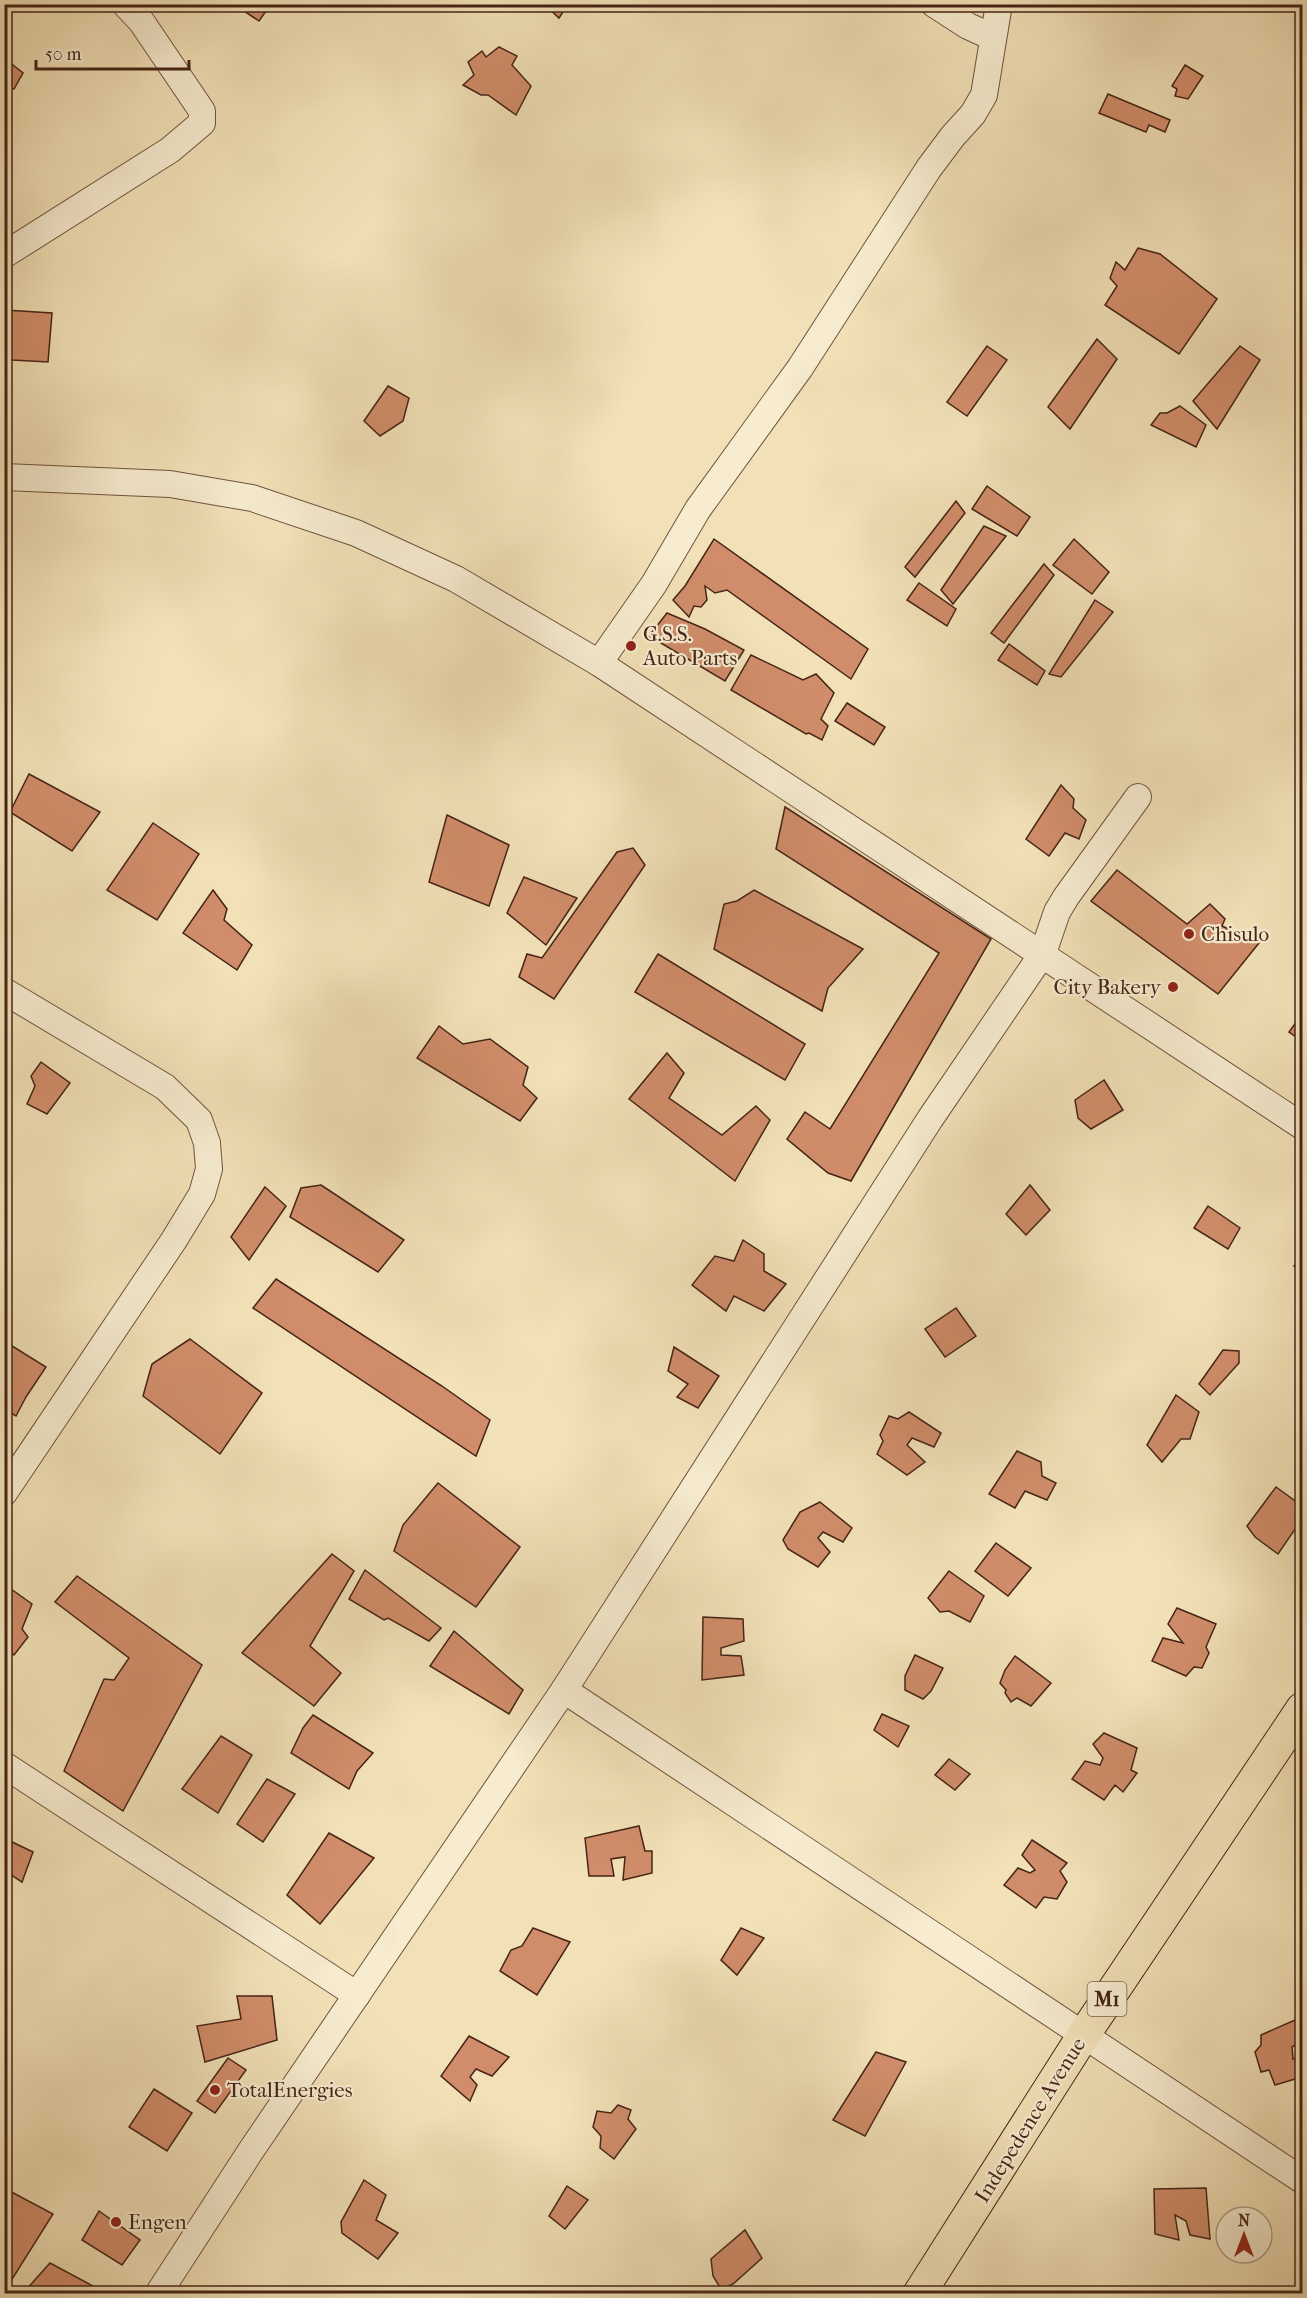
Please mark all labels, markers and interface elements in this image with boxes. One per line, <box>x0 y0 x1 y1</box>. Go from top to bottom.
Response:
scale bar <box>36 33 189 71</box>
text: 50 m <box>45 44 82 65</box>
place label: G.S.S. Auto Parts <box>642 622 738 670</box>
marker: G.S.S. Auto Parts <box>624 639 638 653</box>
place label: Chisulo <box>1201 922 1269 946</box>
marker: Chisulo <box>1182 927 1196 941</box>
place label: City Bakery <box>1053 975 1162 999</box>
marker: City Bakery <box>1166 980 1180 994</box>
road number: M1 <box>1088 1982 1126 2016</box>
street label: Indepedence Avenue <box>970 2033 1090 2207</box>
place label: TotalEnergies <box>227 2078 353 2102</box>
marker: TotalEnergies <box>208 2083 222 2097</box>
north arrow <box>1214 2205 1274 2265</box>
place label: Engen <box>128 2210 187 2234</box>
text: N <box>1238 2211 1251 2230</box>
marker: Engen <box>109 2215 123 2229</box>

